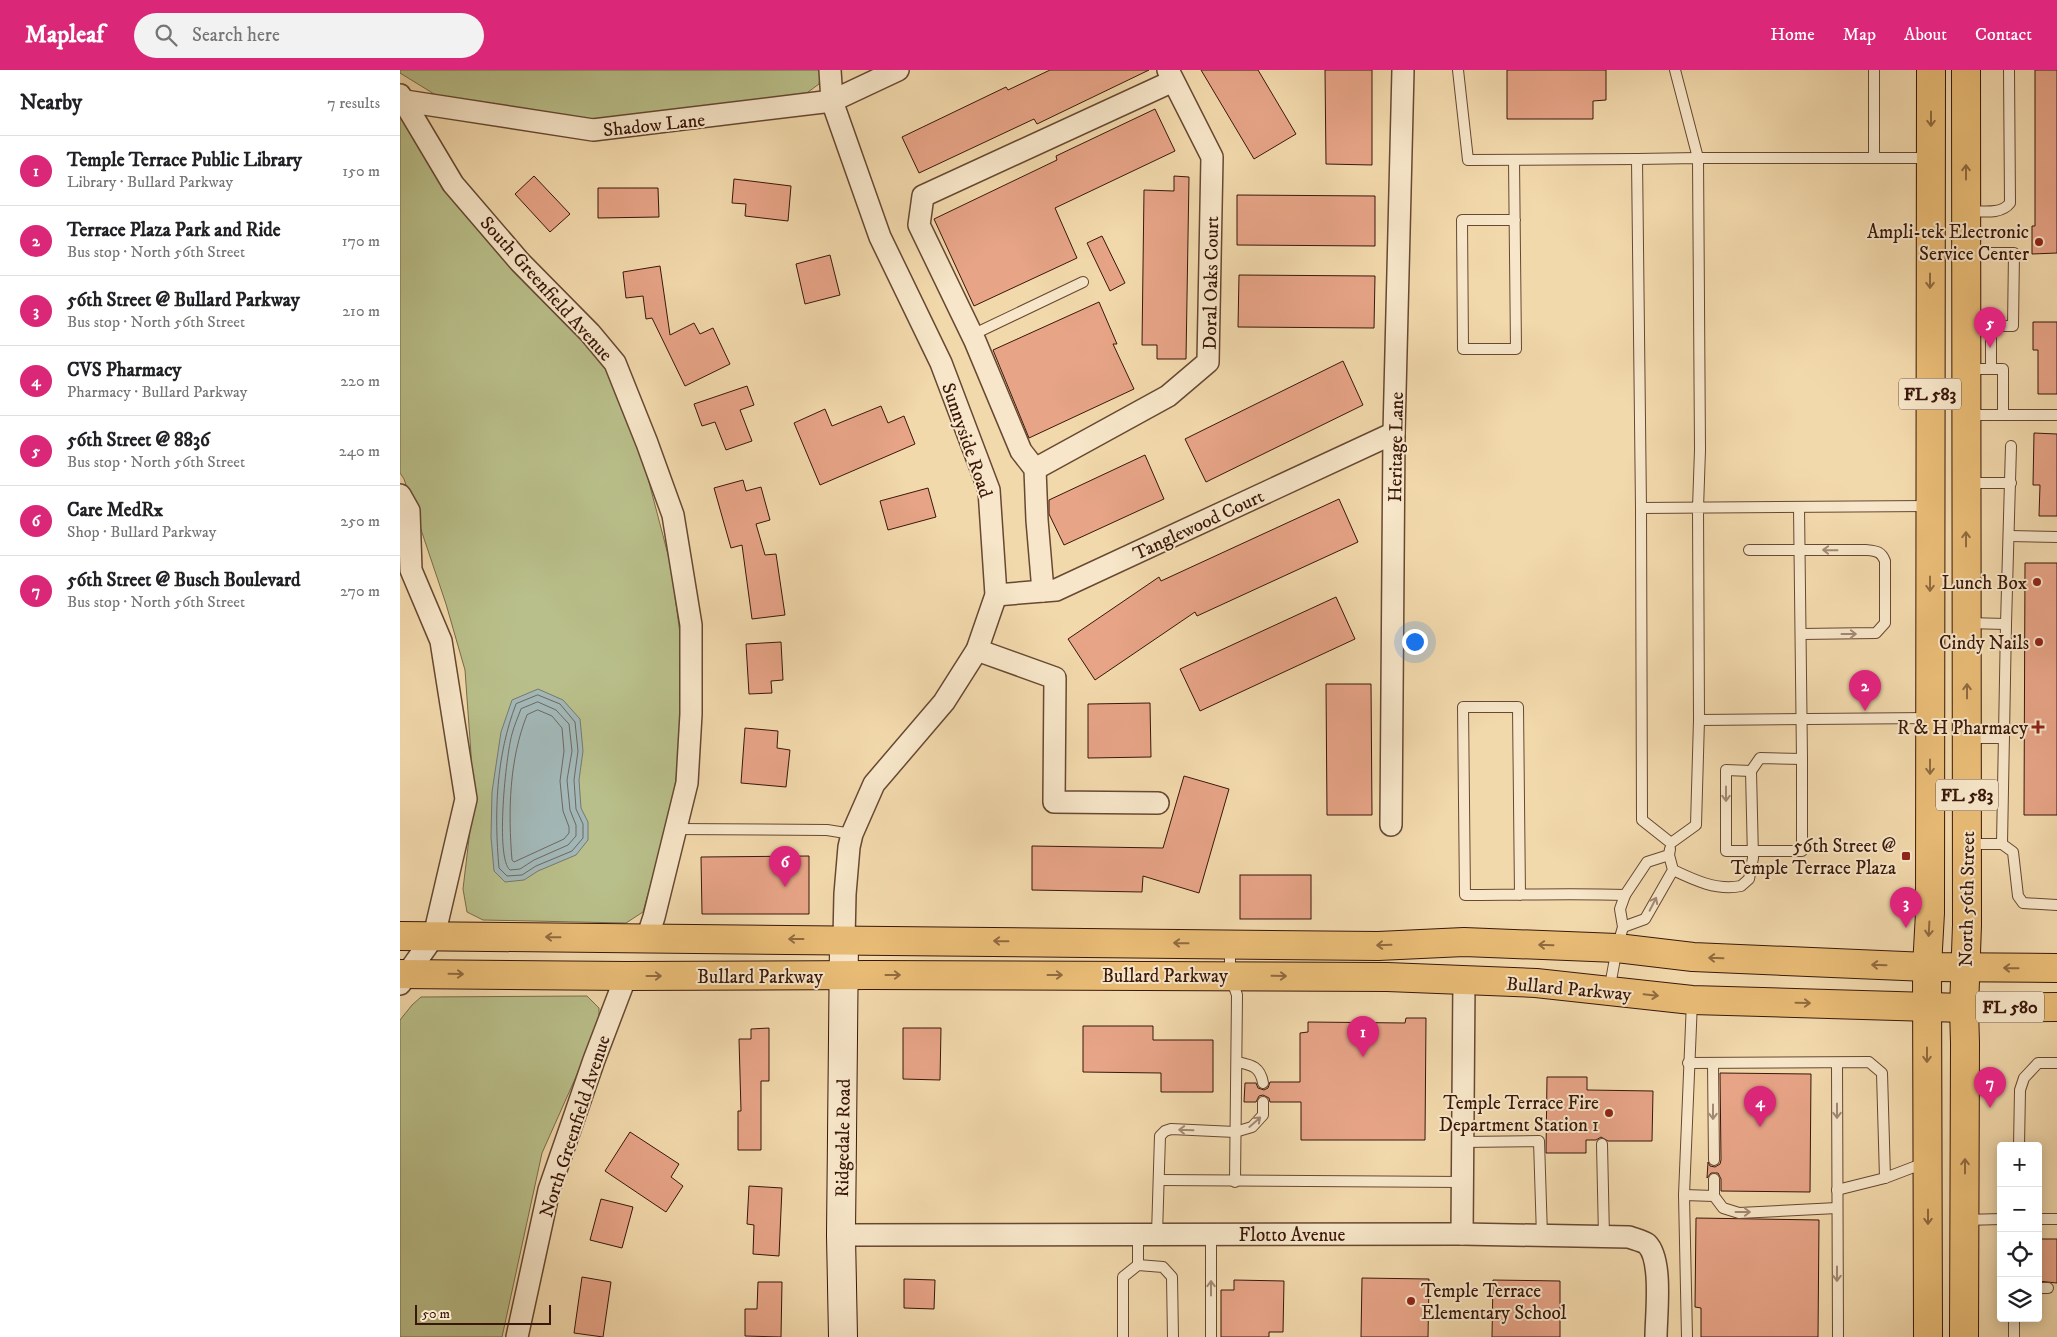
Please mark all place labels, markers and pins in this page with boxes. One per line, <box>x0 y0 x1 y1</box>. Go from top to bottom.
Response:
place label: Ampli-tek Electronic Service Center <box>1867 221 2029 266</box>
marker: Ampli-tek Electronic Service Center <box>2033 236 2045 248</box>
pin: 5 <box>1974 307 2006 348</box>
place label: Lunch Box <box>1941 572 2028 595</box>
marker: Lunch Box <box>2031 576 2043 588</box>
place label: Cindy Nails <box>1939 632 2029 655</box>
marker: Cindy Nails <box>2033 636 2045 648</box>
pin: 2 <box>1849 670 1881 711</box>
place label: R & H Pharmacy <box>1897 717 2029 740</box>
marker: R & H Pharmacy <box>2032 721 2044 733</box>
place label: 56th Street @ Temple Terrace Plaza <box>1731 835 1896 880</box>
pin: 6 <box>769 846 801 887</box>
marker: 56th Street @ Temple Terrace Plaza <box>1900 850 1912 862</box>
pin: 3 <box>1890 887 1922 928</box>
pin: 1 <box>1347 1016 1379 1057</box>
pin: 7 <box>1974 1067 2006 1108</box>
pin: 4 <box>1744 1086 1776 1127</box>
place label: Temple Terrace Fire Department Station 1 <box>1439 1092 1599 1137</box>
marker: Temple Terrace Fire Department Station 1 <box>1603 1107 1615 1119</box>
place label: Temple Terrace Elementary School <box>1421 1280 1567 1325</box>
marker: Temple Terrace Elementary School <box>1405 1295 1417 1307</box>

